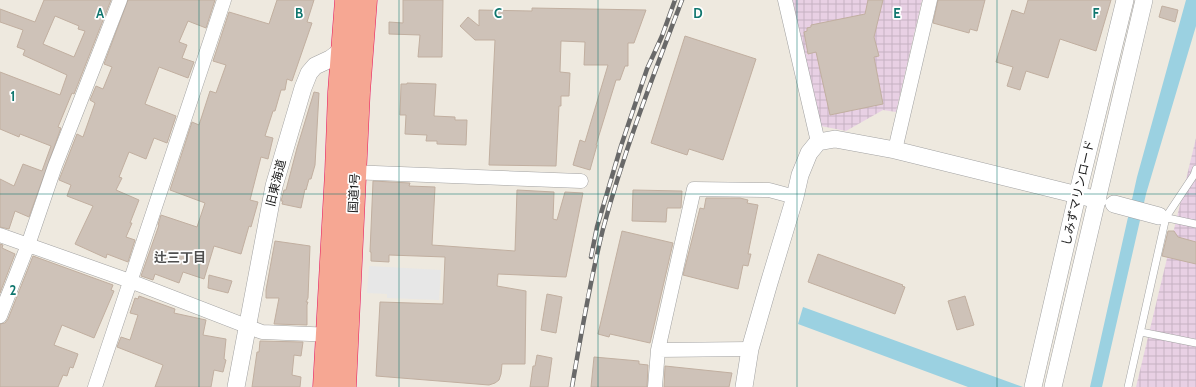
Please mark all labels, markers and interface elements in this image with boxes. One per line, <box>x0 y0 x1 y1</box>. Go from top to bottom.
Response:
text: A <box>96 5 105 21</box>
text: B <box>295 5 303 21</box>
text: C <box>494 5 502 21</box>
text: D <box>693 5 703 21</box>
text: E <box>893 5 901 21</box>
text: F <box>1093 5 1100 21</box>
text: 1 <box>11 88 15 104</box>
street label: しみずマリンロード <box>1058 139 1097 247</box>
street label: 旧東海道 <box>262 158 289 208</box>
street label: 国道1号 <box>345 173 362 213</box>
district label: 辻三丁目 <box>154 249 206 265</box>
text: 2 <box>10 282 17 298</box>

